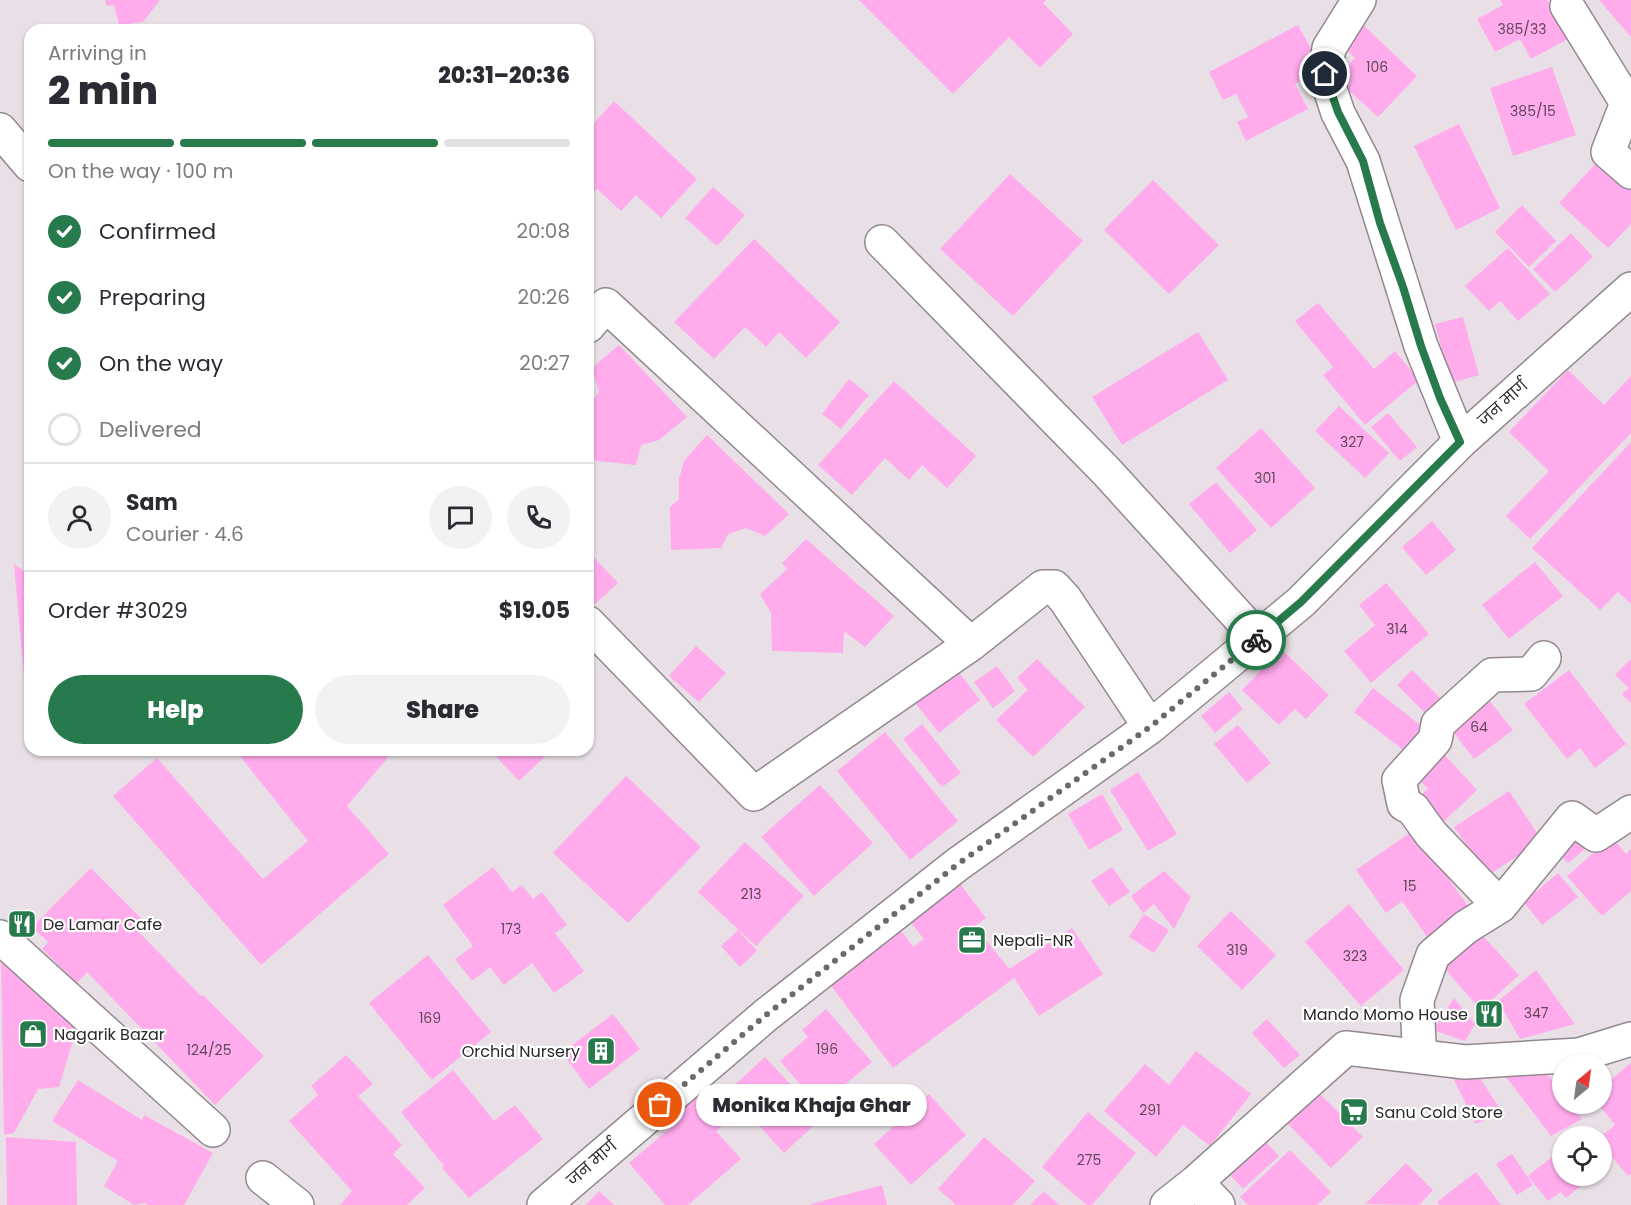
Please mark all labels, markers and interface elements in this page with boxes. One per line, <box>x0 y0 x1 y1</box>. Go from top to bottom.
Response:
house number: 385/33 <box>1497 19 1547 39</box>
text: Arriving in <box>48 39 147 67</box>
pin <box>1299 48 1350 99</box>
icon: home <box>1308 57 1341 90</box>
house number: 106 <box>1366 57 1388 77</box>
text: 20:31–20:36 <box>438 60 570 91</box>
text: 2 min <box>48 63 158 118</box>
house number: 385/15 <box>1510 101 1556 121</box>
text: On the way · 100 m <box>48 157 233 185</box>
icon: check <box>48 215 81 248</box>
text: Confirmed <box>99 216 216 247</box>
text: 20:08 <box>517 217 570 245</box>
icon: check <box>48 281 81 314</box>
text: Preparing <box>99 282 206 313</box>
text: 20:26 <box>517 283 570 311</box>
icon: check <box>48 347 81 380</box>
text: On the way <box>99 348 223 379</box>
text: 20:27 <box>519 349 570 377</box>
street label: जन मार्ग <box>1472 373 1535 432</box>
text: Delivered <box>99 414 202 445</box>
house number: 327 <box>1340 432 1364 452</box>
house number: 301 <box>1254 468 1276 488</box>
button: person <box>48 486 111 549</box>
button: chat <box>429 486 492 549</box>
button: phone <box>507 486 570 549</box>
text: Sam <box>126 487 178 518</box>
text: Courier · 4.6 <box>126 520 244 548</box>
text: Order #3029 <box>48 595 188 626</box>
text: $19.05 <box>499 595 570 626</box>
courier <box>1226 610 1286 670</box>
house number: 314 <box>1386 619 1408 639</box>
icon: bike <box>1240 624 1273 657</box>
button: Help <box>48 675 303 744</box>
button: Share <box>315 675 570 744</box>
house number: 64 <box>1470 717 1488 737</box>
house number: 15 <box>1403 876 1417 896</box>
house number: 213 <box>741 884 761 904</box>
restaurant icon: De Lamar Cafe <box>6 908 38 940</box>
place label: De Lamar Cafe <box>43 913 162 936</box>
house number: 173 <box>501 919 521 939</box>
office icon: Nepali-NR <box>956 924 988 956</box>
place label: Nepali-NR <box>993 929 1073 952</box>
house number: 319 <box>1226 940 1248 960</box>
house number: 323 <box>1343 946 1367 966</box>
restaurant icon: Mando Momo House <box>1473 998 1505 1030</box>
place label: Mando Momo House <box>1303 1003 1468 1026</box>
house number: 347 <box>1524 1003 1549 1023</box>
house number: 169 <box>419 1008 441 1028</box>
shop icon: Nagarik Bazar <box>17 1018 49 1050</box>
place label: Nagarik Bazar <box>54 1023 165 1046</box>
building icon: Orchid Nursery <box>585 1035 617 1067</box>
house number: 196 <box>816 1039 838 1059</box>
house number: 124/25 <box>187 1040 231 1060</box>
place label: Orchid Nursery <box>462 1040 580 1063</box>
north arrow <box>1552 1054 1612 1114</box>
map controls <box>1552 1054 1612 1186</box>
pin <box>634 1079 685 1130</box>
callout: Monika Khaja Ghar <box>696 1084 927 1126</box>
icon: bag <box>643 1088 676 1121</box>
text: Monika Khaja Ghar <box>712 1091 911 1119</box>
supermarket icon: Sanu Cold Store <box>1338 1096 1370 1128</box>
house number: 291 <box>1139 1100 1161 1120</box>
place label: Sanu Cold Store <box>1375 1101 1503 1124</box>
button: locate <box>1552 1126 1612 1186</box>
street label: जन मार्ग <box>561 1133 624 1192</box>
house number: 275 <box>1077 1150 1101 1170</box>

